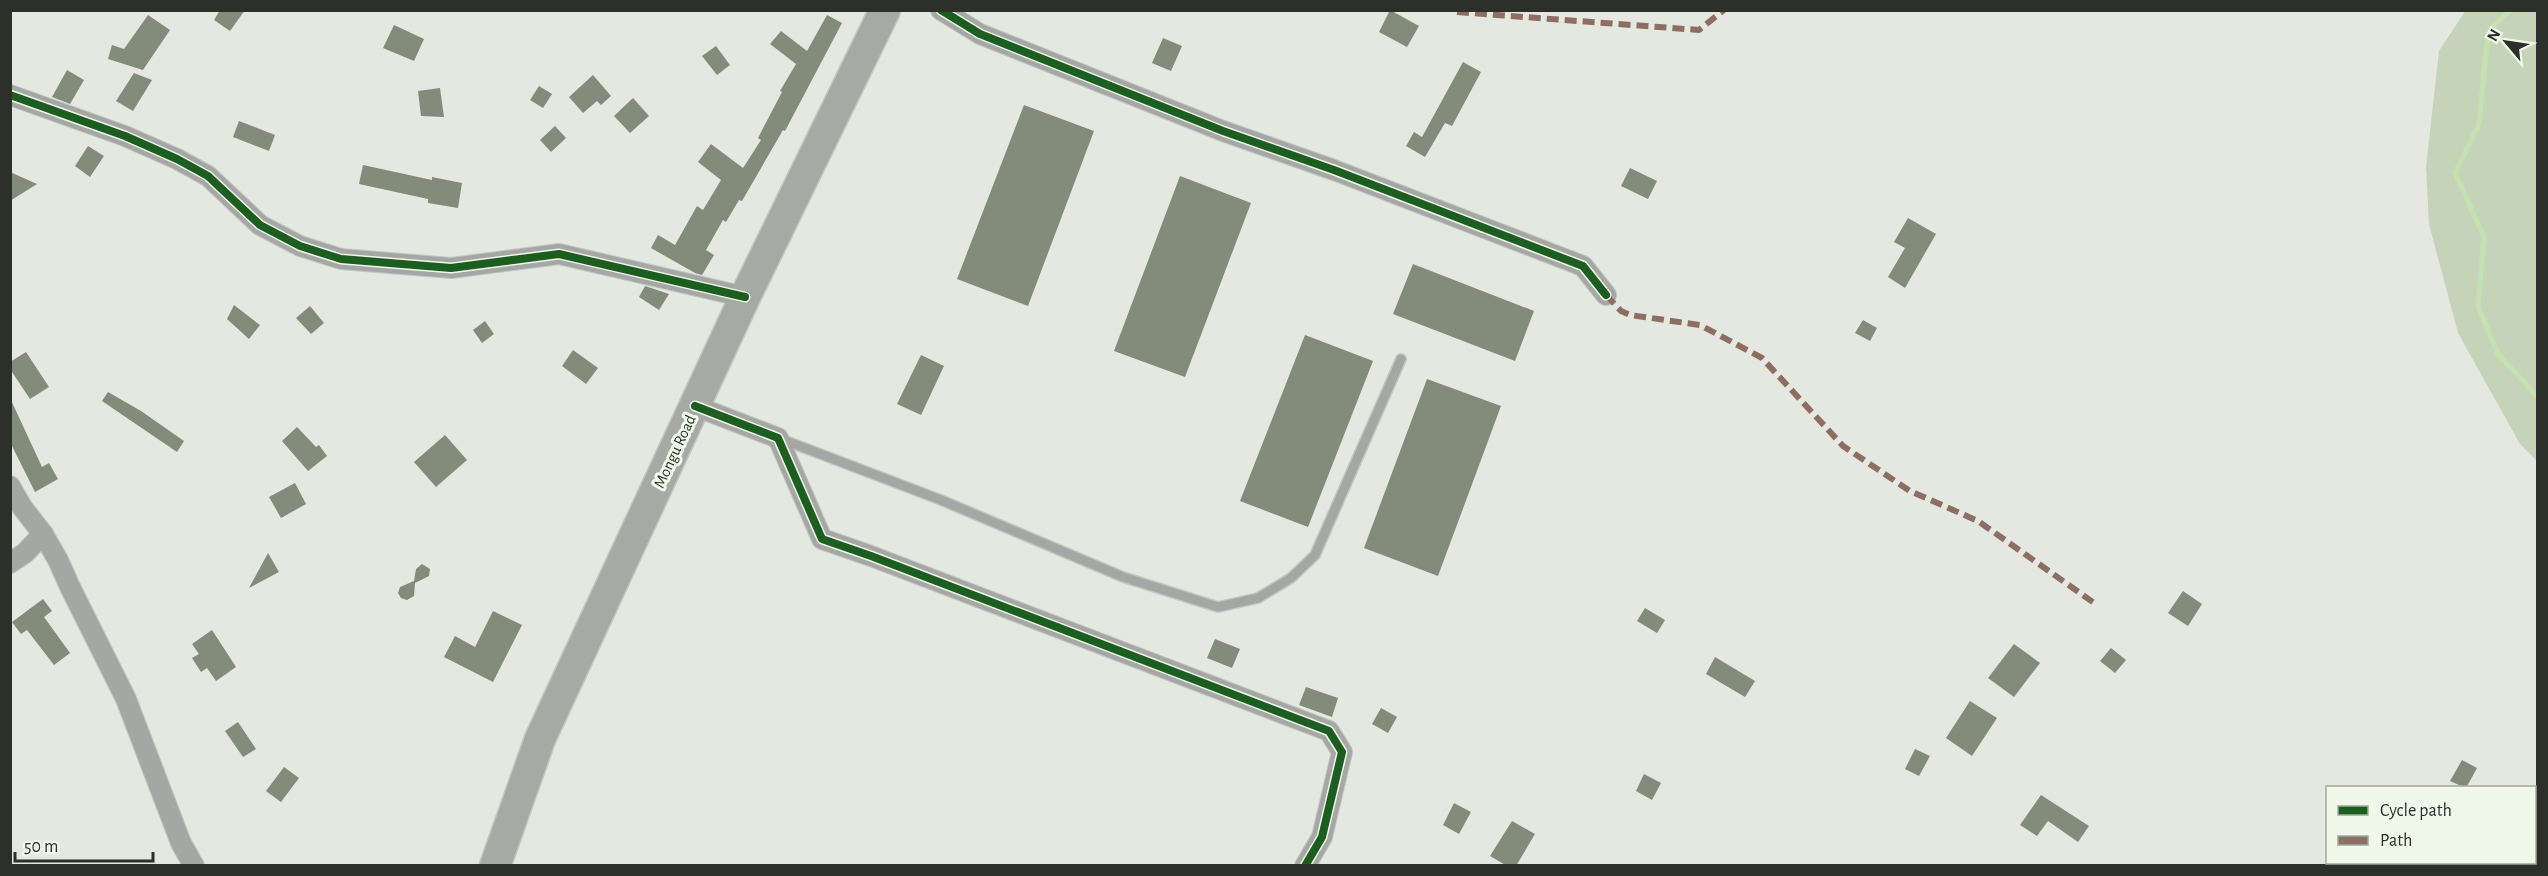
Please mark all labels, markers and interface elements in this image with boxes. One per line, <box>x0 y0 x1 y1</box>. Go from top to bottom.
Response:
north arrow <box>2476 12 2536 72</box>
text: N <box>2484 26 2503 44</box>
street label: Mongu Road <box>651 412 699 490</box>
legend <box>2326 786 2536 864</box>
text: Cycle path <box>2380 802 2452 820</box>
scale bar <box>15 825 153 863</box>
text: Path <box>2380 832 2412 850</box>
text: 50 m <box>24 838 58 856</box>

